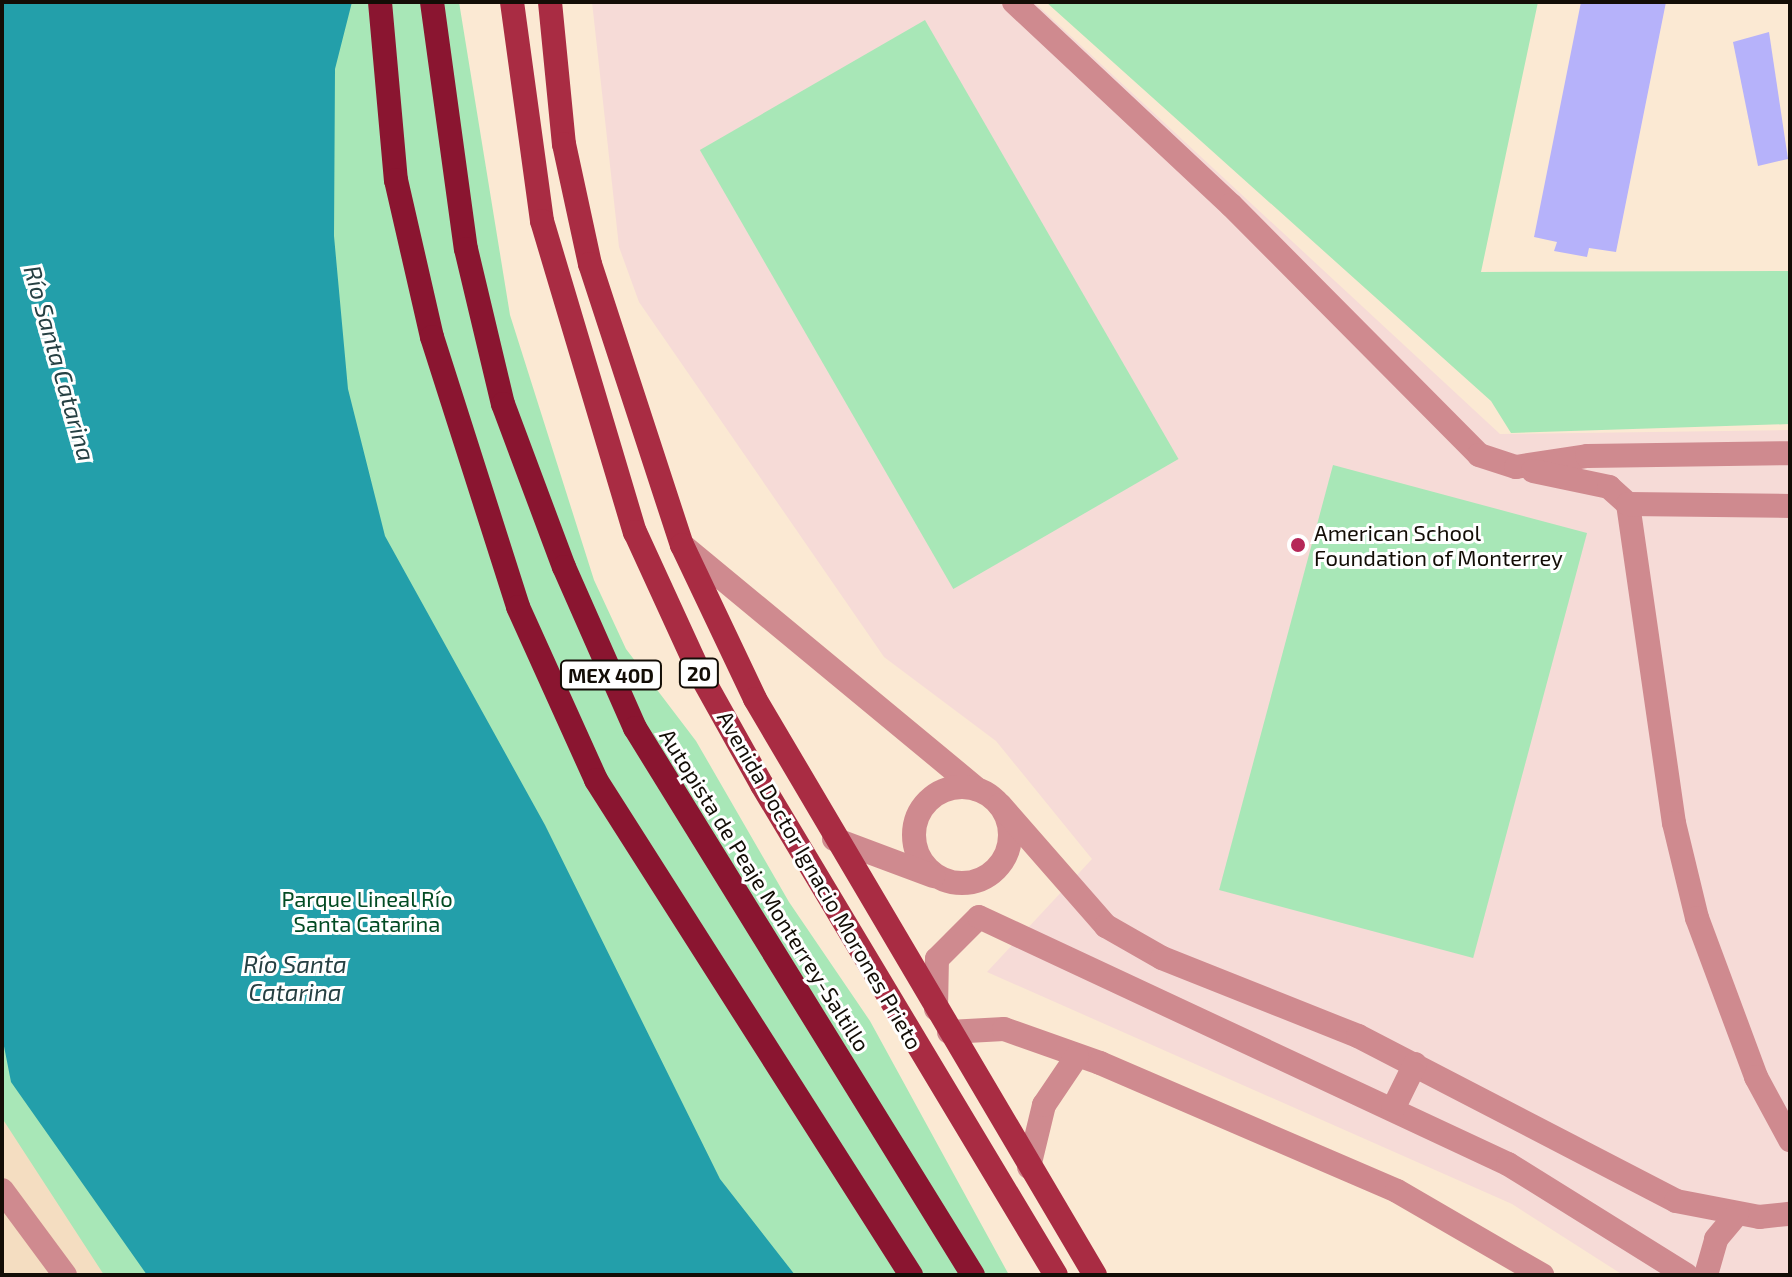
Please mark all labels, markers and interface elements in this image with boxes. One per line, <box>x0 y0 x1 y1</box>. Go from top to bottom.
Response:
water label: Río Santa Catarina <box>18 262 102 464</box>
place label: American School Foundation of Monterrey <box>1314 519 1563 570</box>
marker: American School Foundation of Monterrey <box>1289 536 1307 554</box>
road number: 20 <box>677 657 721 689</box>
road number: MEX 40D <box>559 659 663 691</box>
street label: Avenida Doctor Ignacio Morones Prieto <box>712 706 928 1054</box>
street label: Autopista de Peaje Monterrey-Saltillo <box>654 724 876 1056</box>
park label: Parque Lineal Río Santa Catarina <box>281 885 453 936</box>
water label: Río Santa Catarina <box>243 950 347 1006</box>

